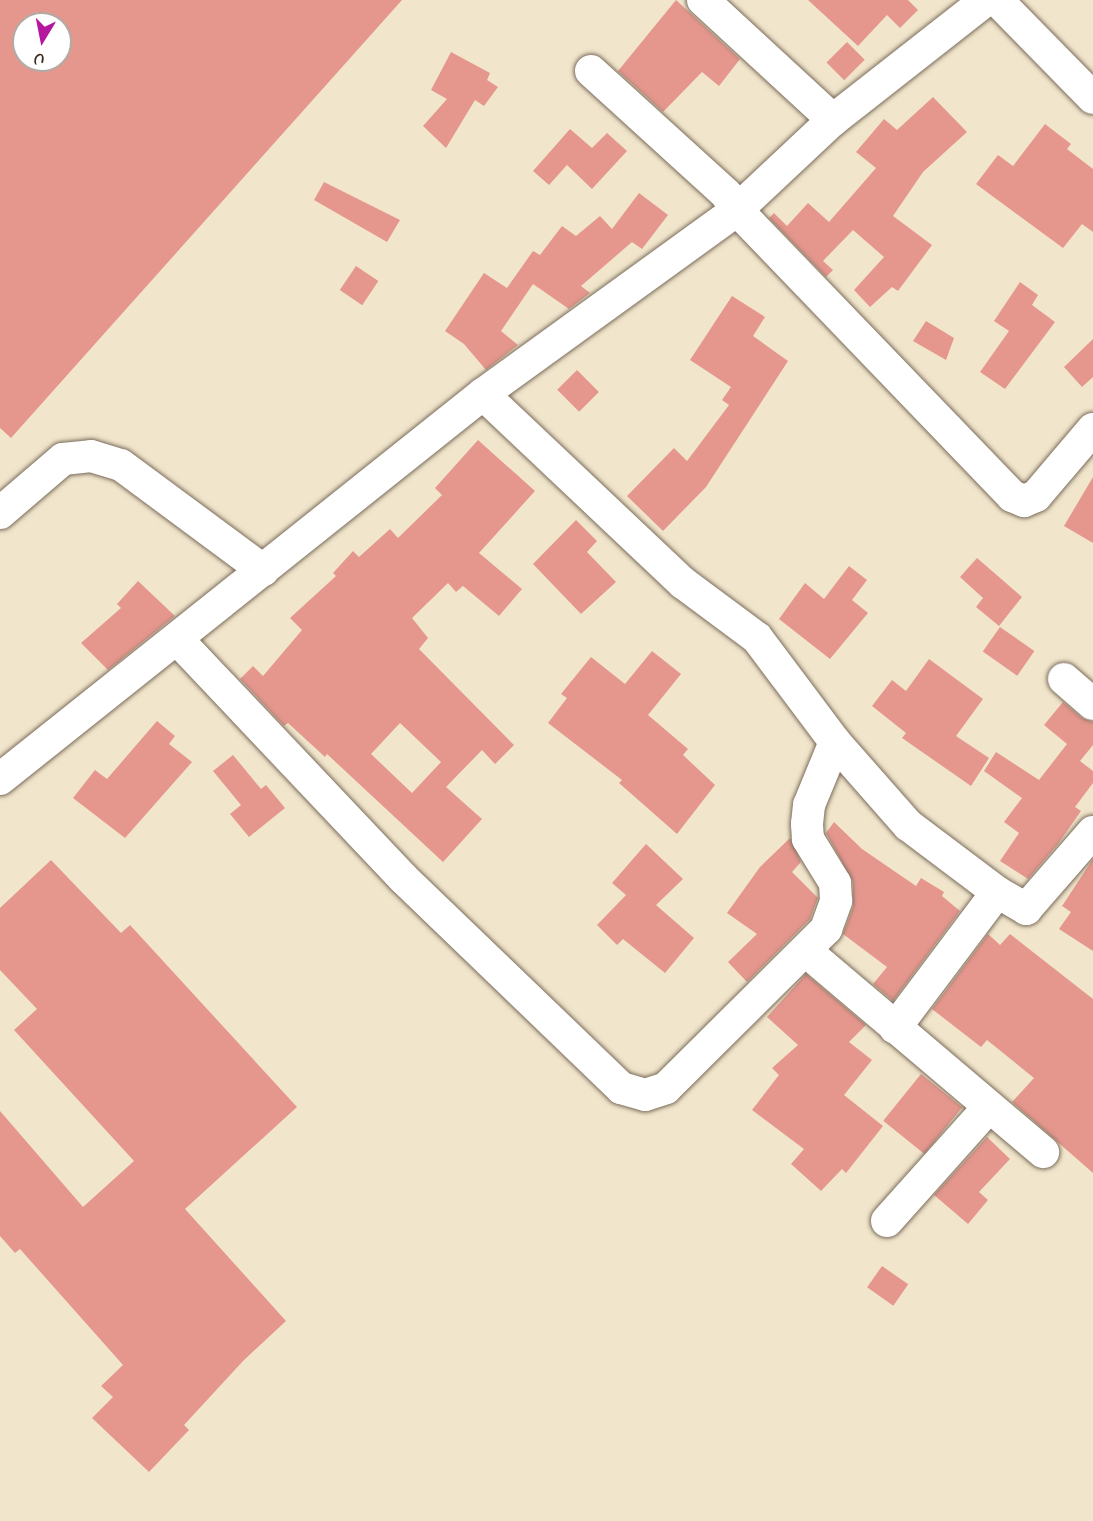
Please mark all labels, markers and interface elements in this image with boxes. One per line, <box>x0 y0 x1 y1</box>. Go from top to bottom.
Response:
north arrow <box>12 12 72 72</box>
text: U <box>32 47 46 69</box>

